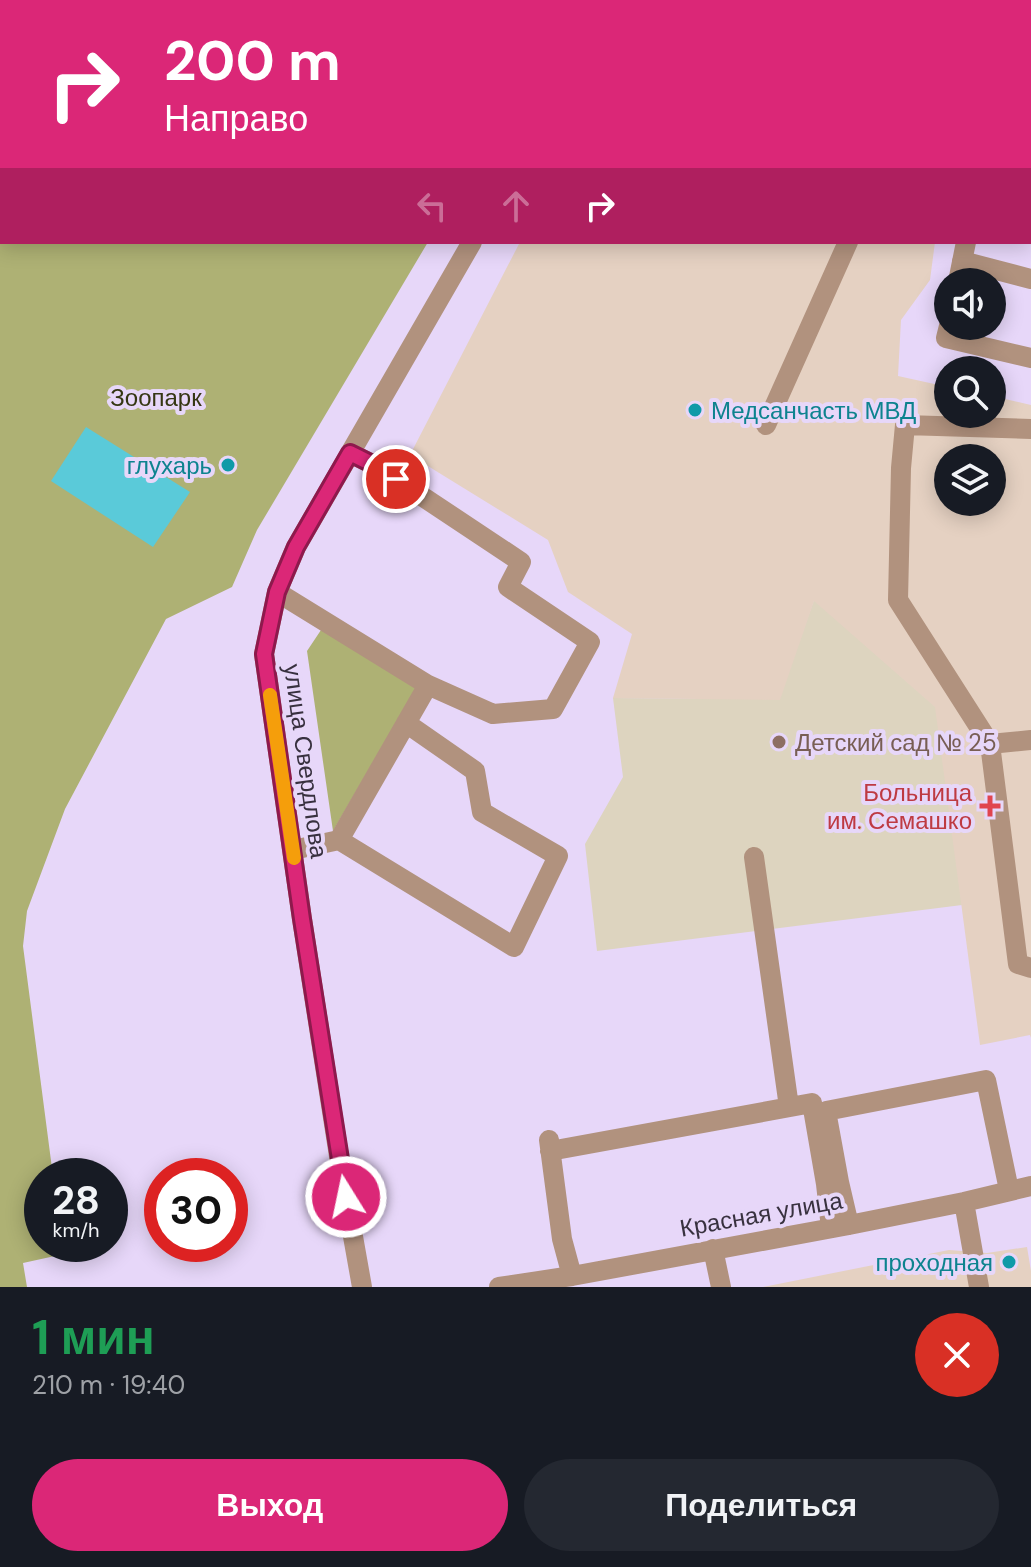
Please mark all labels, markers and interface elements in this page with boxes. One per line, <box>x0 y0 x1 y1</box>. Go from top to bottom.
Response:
text: 200 m <box>164 24 341 97</box>
icon: right <box>32 32 136 136</box>
text: Направо <box>164 95 308 142</box>
icon: left <box>410 184 454 228</box>
icon: ahead <box>494 184 538 228</box>
icon: right <box>578 184 622 228</box>
map controls <box>934 268 1006 516</box>
button: sound <box>934 268 1006 340</box>
button: search <box>934 356 1006 428</box>
park label: Зоопарк <box>110 382 202 413</box>
place label: Медсанчасть МВД <box>711 395 916 426</box>
marker: Медсанчасть МВД <box>686 401 704 419</box>
button: layers <box>934 444 1006 516</box>
pin <box>362 445 430 513</box>
place label: глухарь <box>127 450 212 481</box>
marker: глухарь <box>219 456 237 474</box>
icon: arrive <box>374 457 418 501</box>
street label: улица Свердлова <box>277 662 335 861</box>
place label: Детский сад № 25 <box>795 727 997 758</box>
marker: Детский сад № 25 <box>770 733 788 751</box>
place label: Больница им. Семашко <box>827 777 973 836</box>
marker: Больница им. Семашко <box>979 795 1001 817</box>
position arrow <box>304 1155 388 1239</box>
speed limit sign: 30 <box>144 1158 248 1262</box>
text: 28 <box>52 1174 100 1226</box>
street label: Красная улица <box>677 1184 845 1244</box>
text: km/h <box>52 1217 100 1243</box>
place label: проходная <box>875 1247 993 1278</box>
marker: проходная <box>1000 1253 1018 1271</box>
text: 1 мин <box>32 1306 155 1369</box>
button: close <box>915 1313 999 1397</box>
text: 210 m · 19:40 <box>32 1368 185 1402</box>
button: Выход <box>32 1459 508 1551</box>
button: Поделиться <box>524 1459 999 1551</box>

